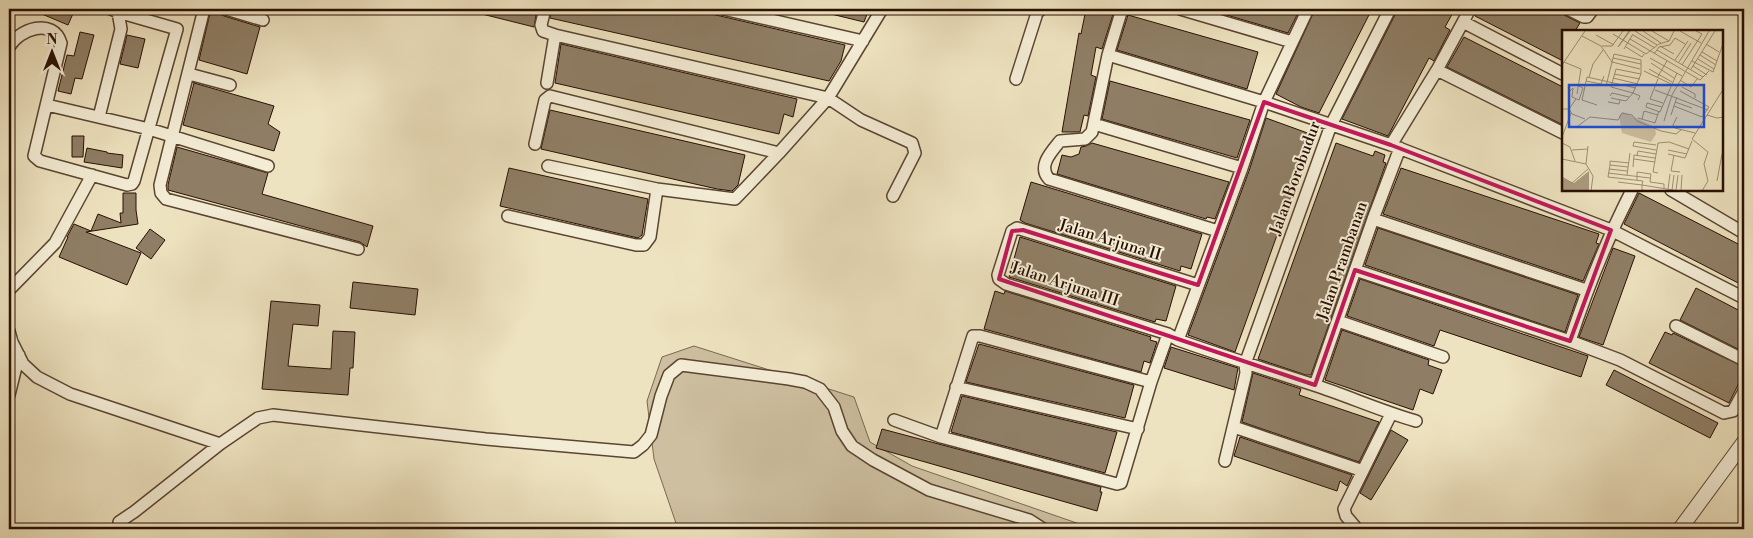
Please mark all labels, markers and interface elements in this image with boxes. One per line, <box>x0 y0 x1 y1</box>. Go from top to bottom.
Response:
north arrow <box>28 28 78 78</box>
inset map <box>1562 30 1723 191</box>
text: N <box>46 31 58 49</box>
street label: Jalan Borobudur <box>1265 118 1325 239</box>
street label: Jalan Prambanan <box>1312 198 1372 324</box>
street label: Jalan Arjuna II <box>1055 215 1164 265</box>
street label: Jalan Arjuna III <box>1008 257 1121 311</box>

